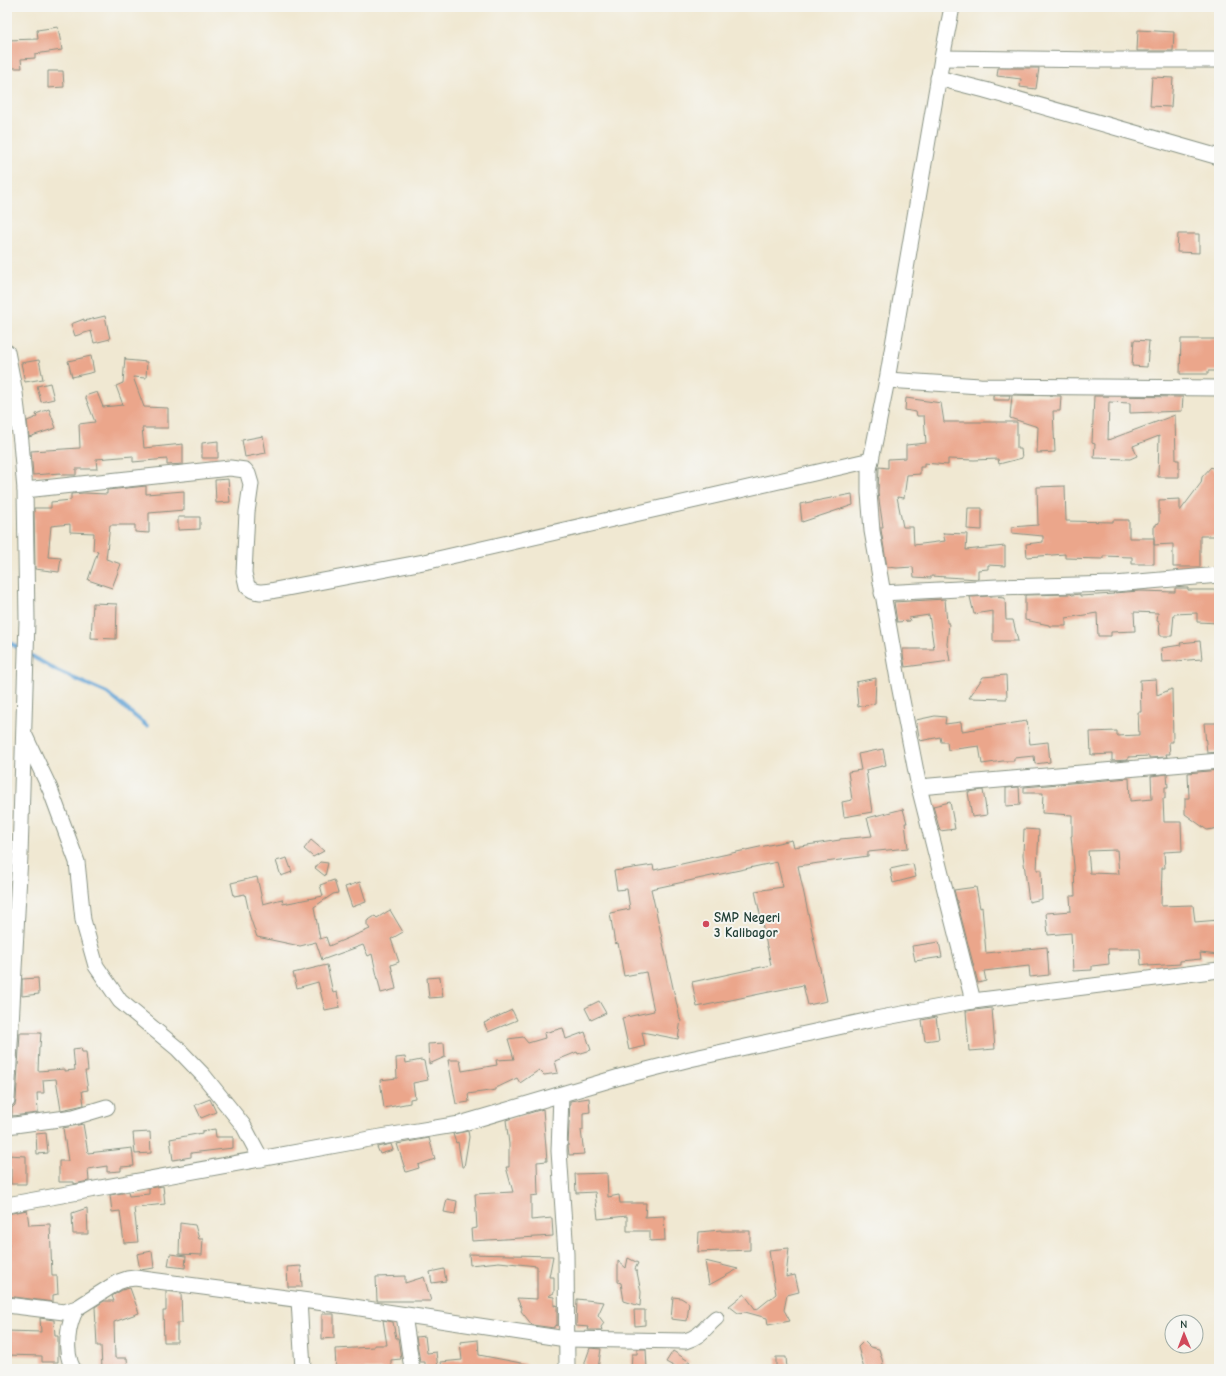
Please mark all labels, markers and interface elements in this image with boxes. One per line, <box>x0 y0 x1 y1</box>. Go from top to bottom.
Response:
place label: SMP Negeri 3 Kalibagor <box>714 910 780 940</box>
marker: SMP Negeri 3 Kalibagor <box>701 919 711 929</box>
north arrow <box>1164 1314 1204 1354</box>
text: N <box>1180 1318 1188 1331</box>

